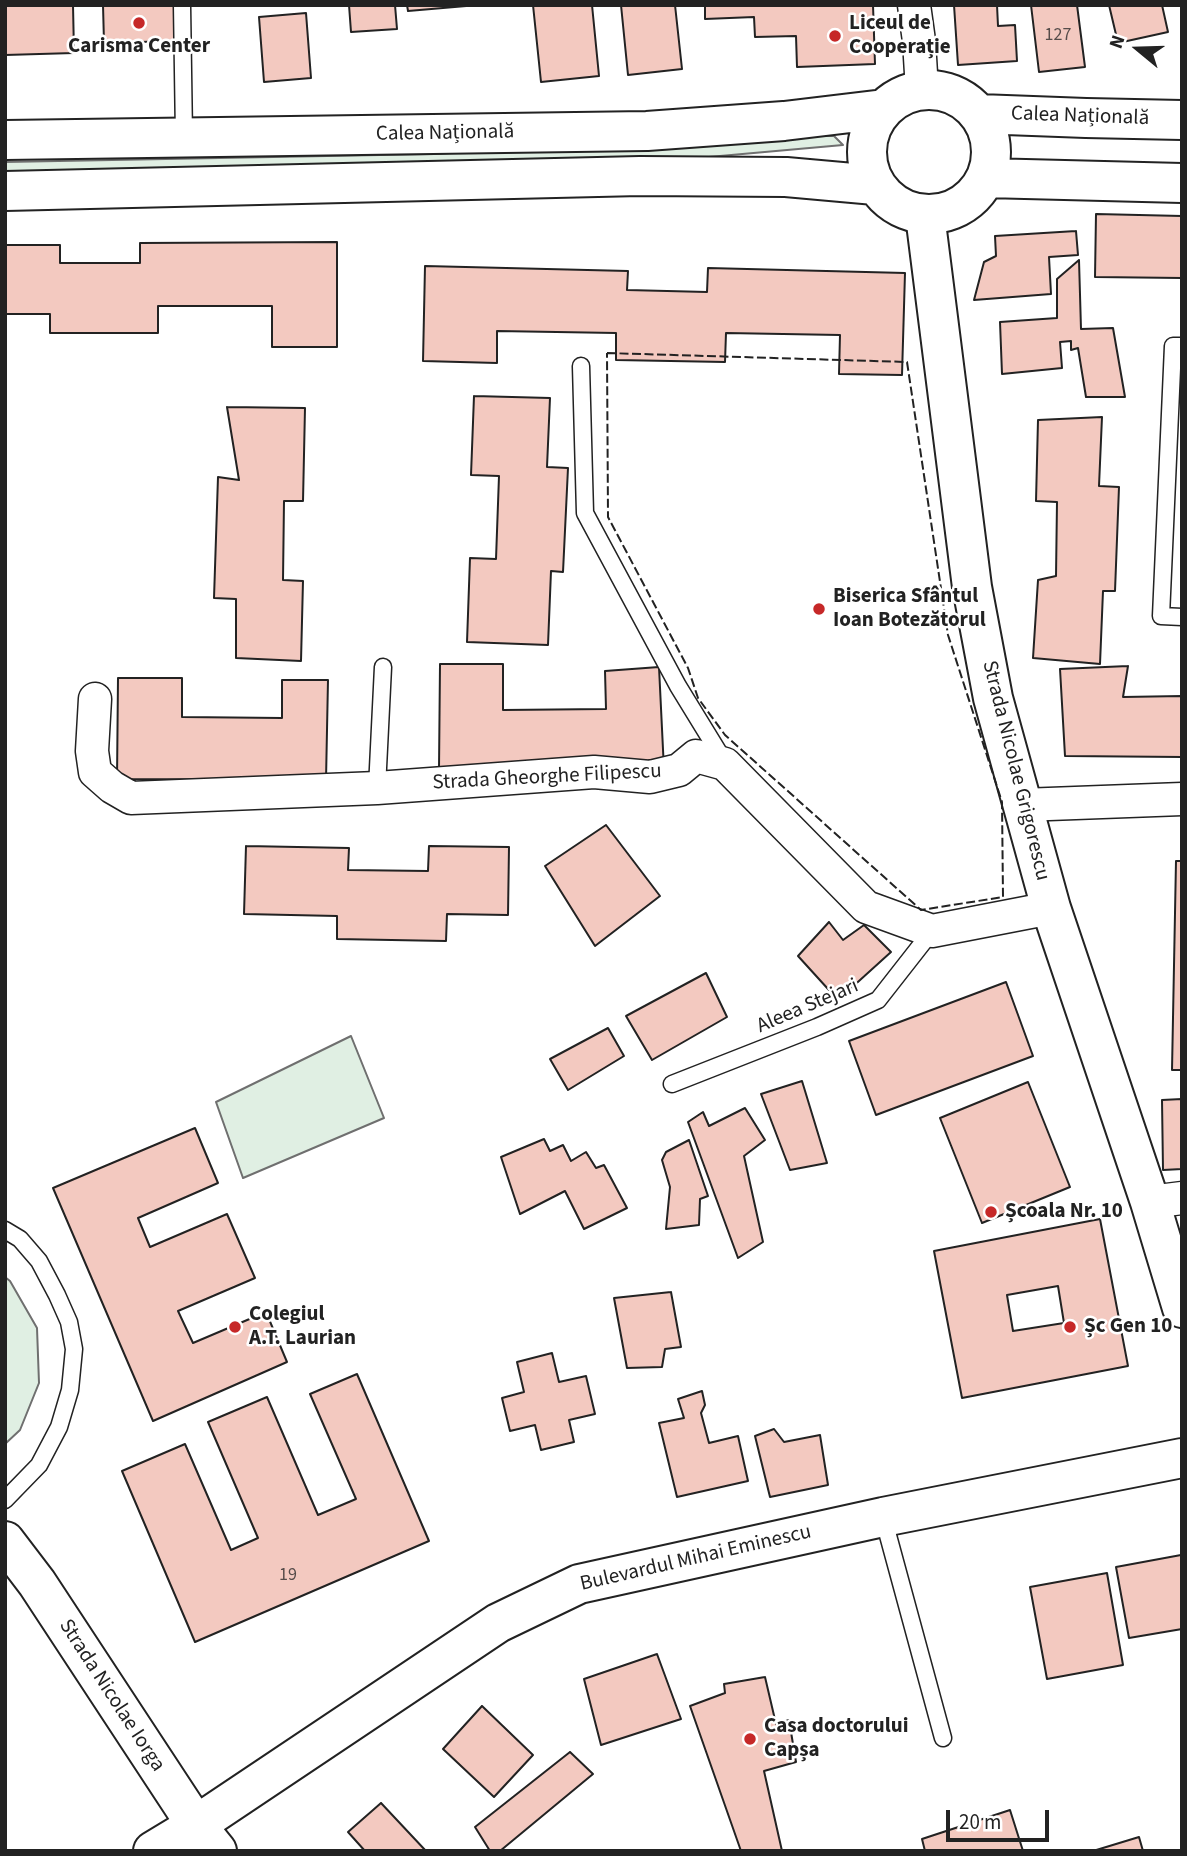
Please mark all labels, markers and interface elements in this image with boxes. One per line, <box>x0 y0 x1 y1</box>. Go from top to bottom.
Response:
place label: Liceul de Cooperație <box>849 11 951 61</box>
north arrow <box>1103 14 1173 84</box>
marker: Carisma Center <box>131 15 147 31</box>
house number: 127 <box>1045 25 1071 47</box>
marker: Liceul de Cooperație <box>827 28 843 44</box>
text: N <box>1103 32 1132 52</box>
place label: Carisma Center <box>68 34 210 60</box>
street label: Calea Națională <box>1010 102 1150 132</box>
street label: Calea Națională <box>376 120 514 148</box>
place label: Biserica Sfântul Ioan Botezătorul <box>833 584 986 634</box>
marker: Biserica Sfântul Ioan Botezătorul <box>811 601 827 617</box>
street label: Strada Nicolae Grigorescu <box>975 658 1055 884</box>
street label: Strada Gheorghe Filipescu <box>432 759 662 797</box>
street label: Aleea Stejari <box>753 974 863 1040</box>
place label: Școala Nr. 10 <box>1005 1199 1123 1225</box>
marker: Școala Nr. 10 <box>983 1204 999 1220</box>
place label: Colegiul A.T. Laurian <box>249 1302 356 1352</box>
place label: Șc Gen 10 <box>1084 1314 1172 1340</box>
marker: Colegiul A.T. Laurian <box>227 1319 243 1335</box>
marker: Șc Gen 10 <box>1062 1319 1078 1335</box>
street label: Bulevardul Mihai Eminescu <box>578 1520 814 1598</box>
house number: 19 <box>279 1565 297 1587</box>
street label: Strada Nicolae Iorga <box>52 1615 170 1777</box>
place label: Casa doctorului Capșa <box>764 1714 908 1764</box>
marker: Casa doctorului Capșa <box>742 1731 758 1747</box>
scale bar <box>949 1797 1052 1841</box>
text: 20 m <box>959 1807 1001 1837</box>

